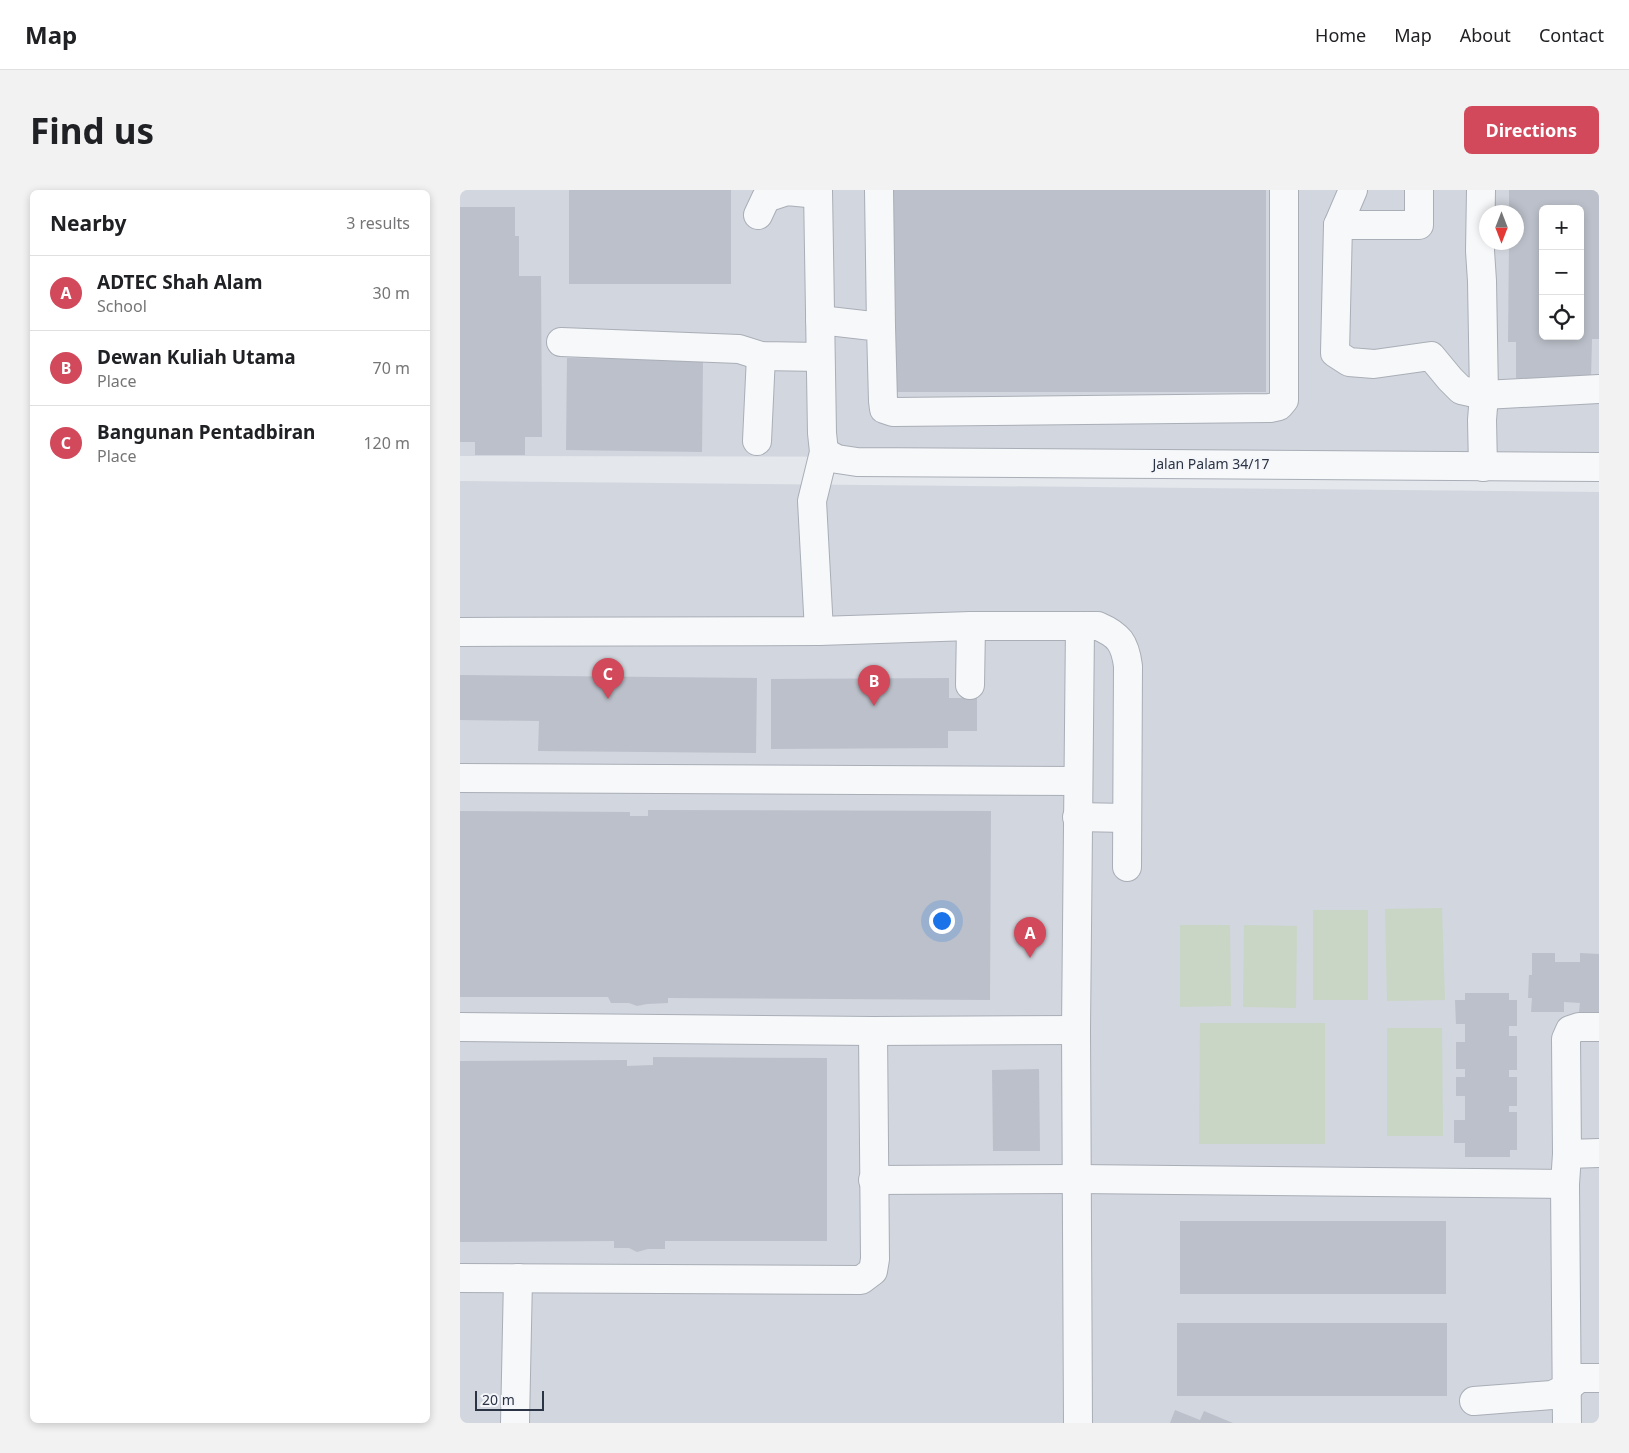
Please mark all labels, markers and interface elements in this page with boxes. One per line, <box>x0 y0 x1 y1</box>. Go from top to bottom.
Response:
text: Map <box>25 18 77 51</box>
text: Home <box>1315 23 1366 47</box>
text: Map <box>1394 23 1432 47</box>
text: About <box>1460 23 1511 47</box>
text: Contact <box>1539 23 1604 47</box>
button: Directions <box>1464 106 1599 154</box>
text: Find us <box>30 107 154 154</box>
north arrow <box>1479 205 1524 250</box>
map controls <box>1539 205 1584 340</box>
button: + <box>1539 205 1584 250</box>
text: Nearby <box>50 209 126 237</box>
text: 3 results <box>346 212 410 234</box>
button: − <box>1539 250 1584 295</box>
text: ADTEC Shah Alam <box>97 269 262 295</box>
text: A <box>60 282 72 304</box>
text: 30 m <box>373 282 410 304</box>
text: School <box>97 295 147 317</box>
button: locate <box>1539 295 1584 340</box>
text: Dewan Kuliah Utama <box>97 344 296 370</box>
text: B <box>61 357 71 379</box>
text: 70 m <box>373 357 410 379</box>
text: Place <box>97 370 137 392</box>
text: Bangunan Pentadbiran <box>97 419 315 445</box>
text: C <box>61 432 71 454</box>
text: 120 m <box>363 432 410 454</box>
text: Place <box>97 445 137 467</box>
street label: Jalan Palam 34/17 <box>1150 454 1270 473</box>
pin: C <box>592 658 624 699</box>
pin: B <box>858 665 890 706</box>
your location <box>929 908 955 934</box>
pin: A <box>1014 917 1046 958</box>
scale bar <box>475 1388 544 1411</box>
text: 20 m <box>482 1390 515 1409</box>

